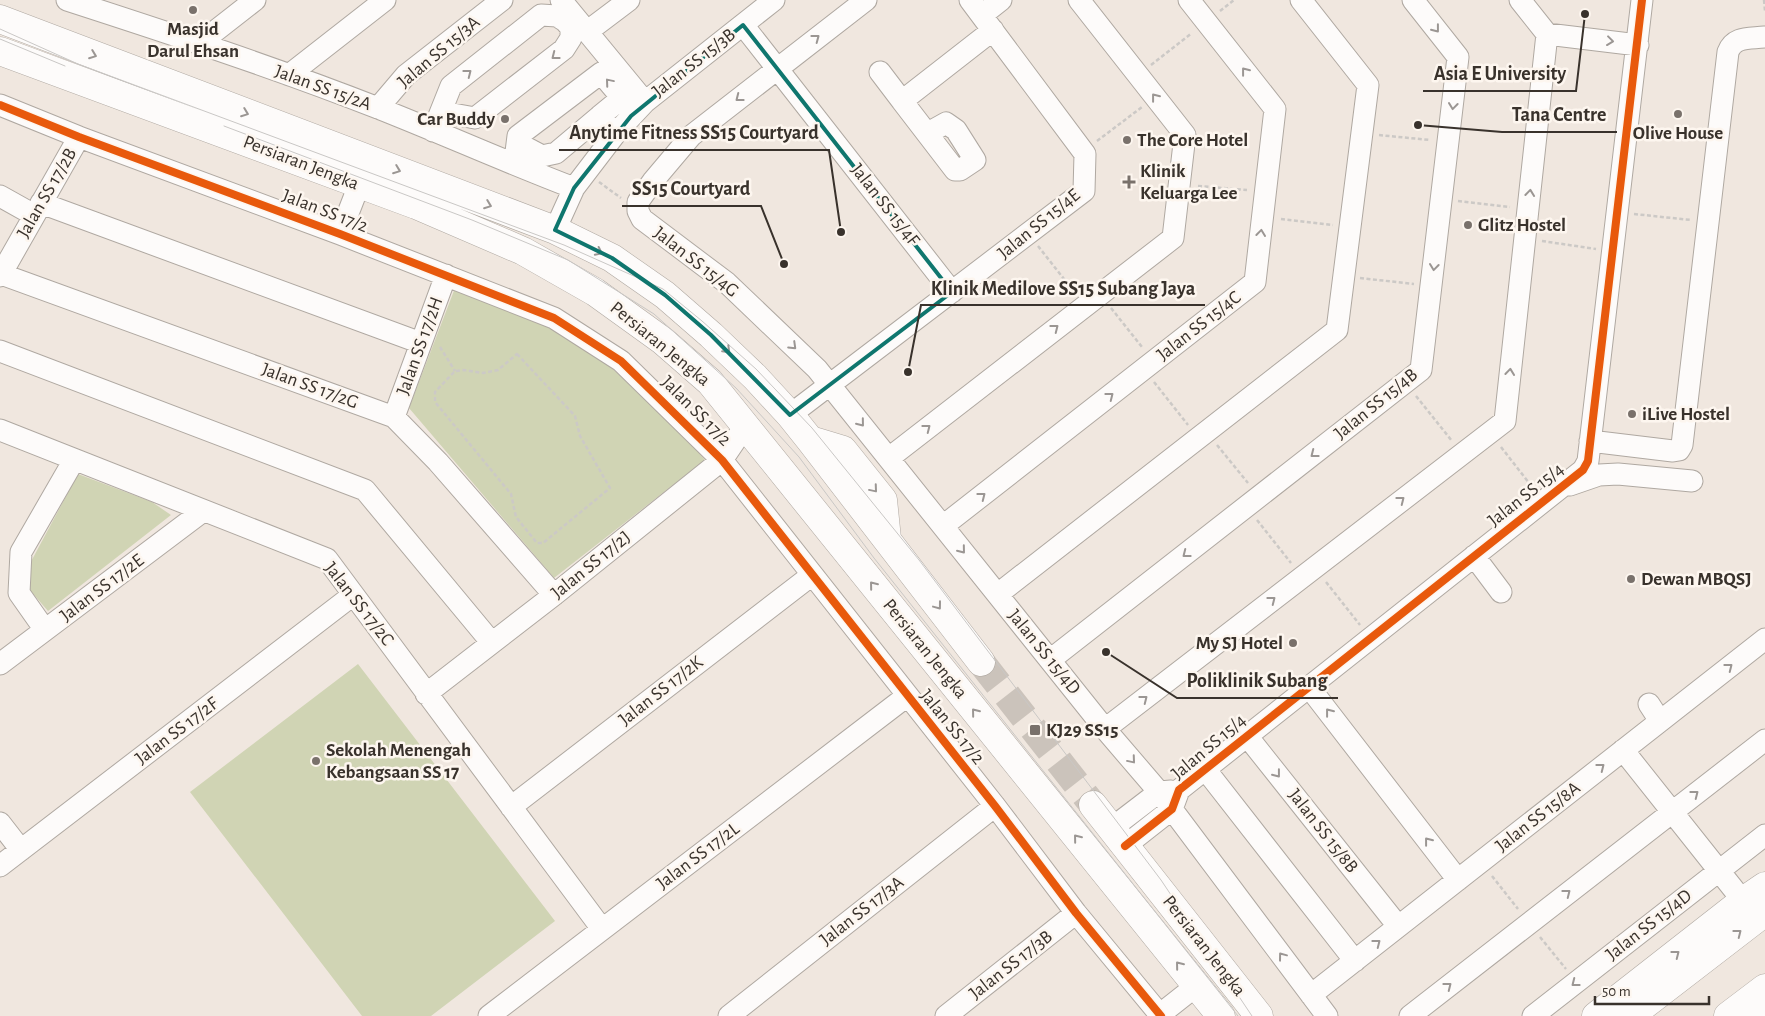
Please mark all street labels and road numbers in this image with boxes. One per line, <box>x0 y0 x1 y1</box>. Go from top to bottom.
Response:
street label: Jalan SS 15/3A <box>394 12 484 92</box>
street label: Jalan SS 15/3B <box>649 25 739 101</box>
street label: Jalan SS 15/2A <box>272 62 374 114</box>
street label: Persiaran Jengka <box>241 132 362 194</box>
street label: Jalan SS 17/2B <box>14 145 80 241</box>
street label: Jalan SS 15/4F <box>847 160 923 250</box>
street label: Jalan SS 15/4E <box>994 185 1084 263</box>
street label: Jalan SS 17/2 <box>280 186 371 236</box>
street label: Jalan SS 15/4G <box>650 223 742 301</box>
street label: Jalan SS 15/4C <box>1154 287 1245 364</box>
street label: Jalan SS 17/2H <box>393 294 447 398</box>
street label: Persiaran Jengka <box>607 298 714 390</box>
street label: Jalan SS 17/2G <box>259 360 361 412</box>
street label: Jalan SS 15/4B <box>1331 365 1421 443</box>
street label: Jalan SS 17/2 <box>657 372 735 450</box>
street label: Jalan SS 15/4 <box>1484 460 1568 530</box>
street label: Jalan SS 17/2J <box>548 527 634 603</box>
street label: Jalan SS 17/2E <box>57 551 147 625</box>
street label: Jalan SS 17/2C <box>321 559 397 649</box>
street label: Persiaran Jengka <box>879 596 971 703</box>
street label: Jalan SS 15/4D <box>1004 606 1084 698</box>
street label: Jalan SS 17/2K <box>616 652 707 729</box>
street label: Jalan SS 17/2 <box>916 686 988 768</box>
street label: Jalan SS 17/2F <box>132 693 223 768</box>
street label: Jalan SS 15/4 <box>1168 711 1250 783</box>
street label: Jalan SS 15/8A <box>1492 778 1584 856</box>
street label: Jalan SS 15/8B <box>1285 785 1361 877</box>
street label: Jalan SS 17/2L <box>653 819 743 893</box>
street label: Jalan SS 17/3A <box>817 873 907 949</box>
street label: Jalan SS 15/4D <box>1603 886 1695 964</box>
street label: Persiaran Jengka <box>1159 892 1249 1000</box>
street label: Jalan SS 17/3B <box>966 927 1056 1003</box>

